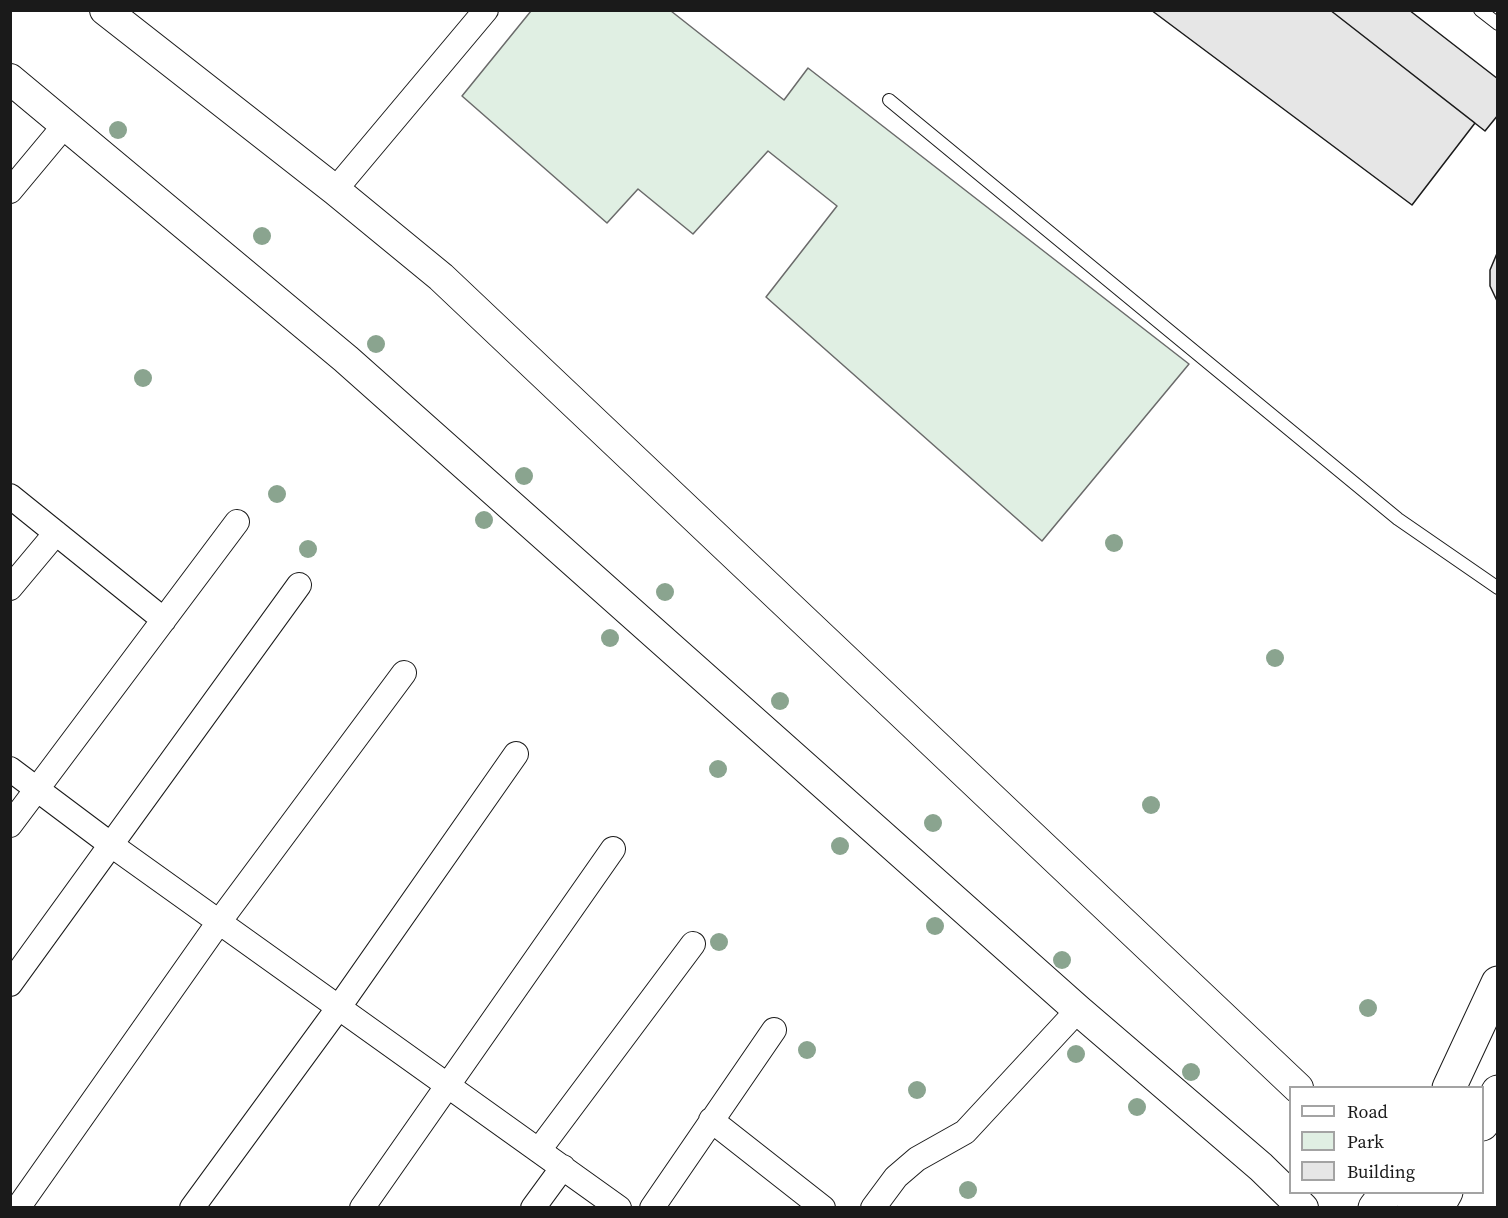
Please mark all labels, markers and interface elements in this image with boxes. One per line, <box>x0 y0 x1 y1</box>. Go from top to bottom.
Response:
legend <box>1289 1086 1484 1194</box>
text: Road <box>1347 1099 1388 1124</box>
text: Park <box>1347 1129 1384 1154</box>
text: Building <box>1347 1159 1415 1184</box>

